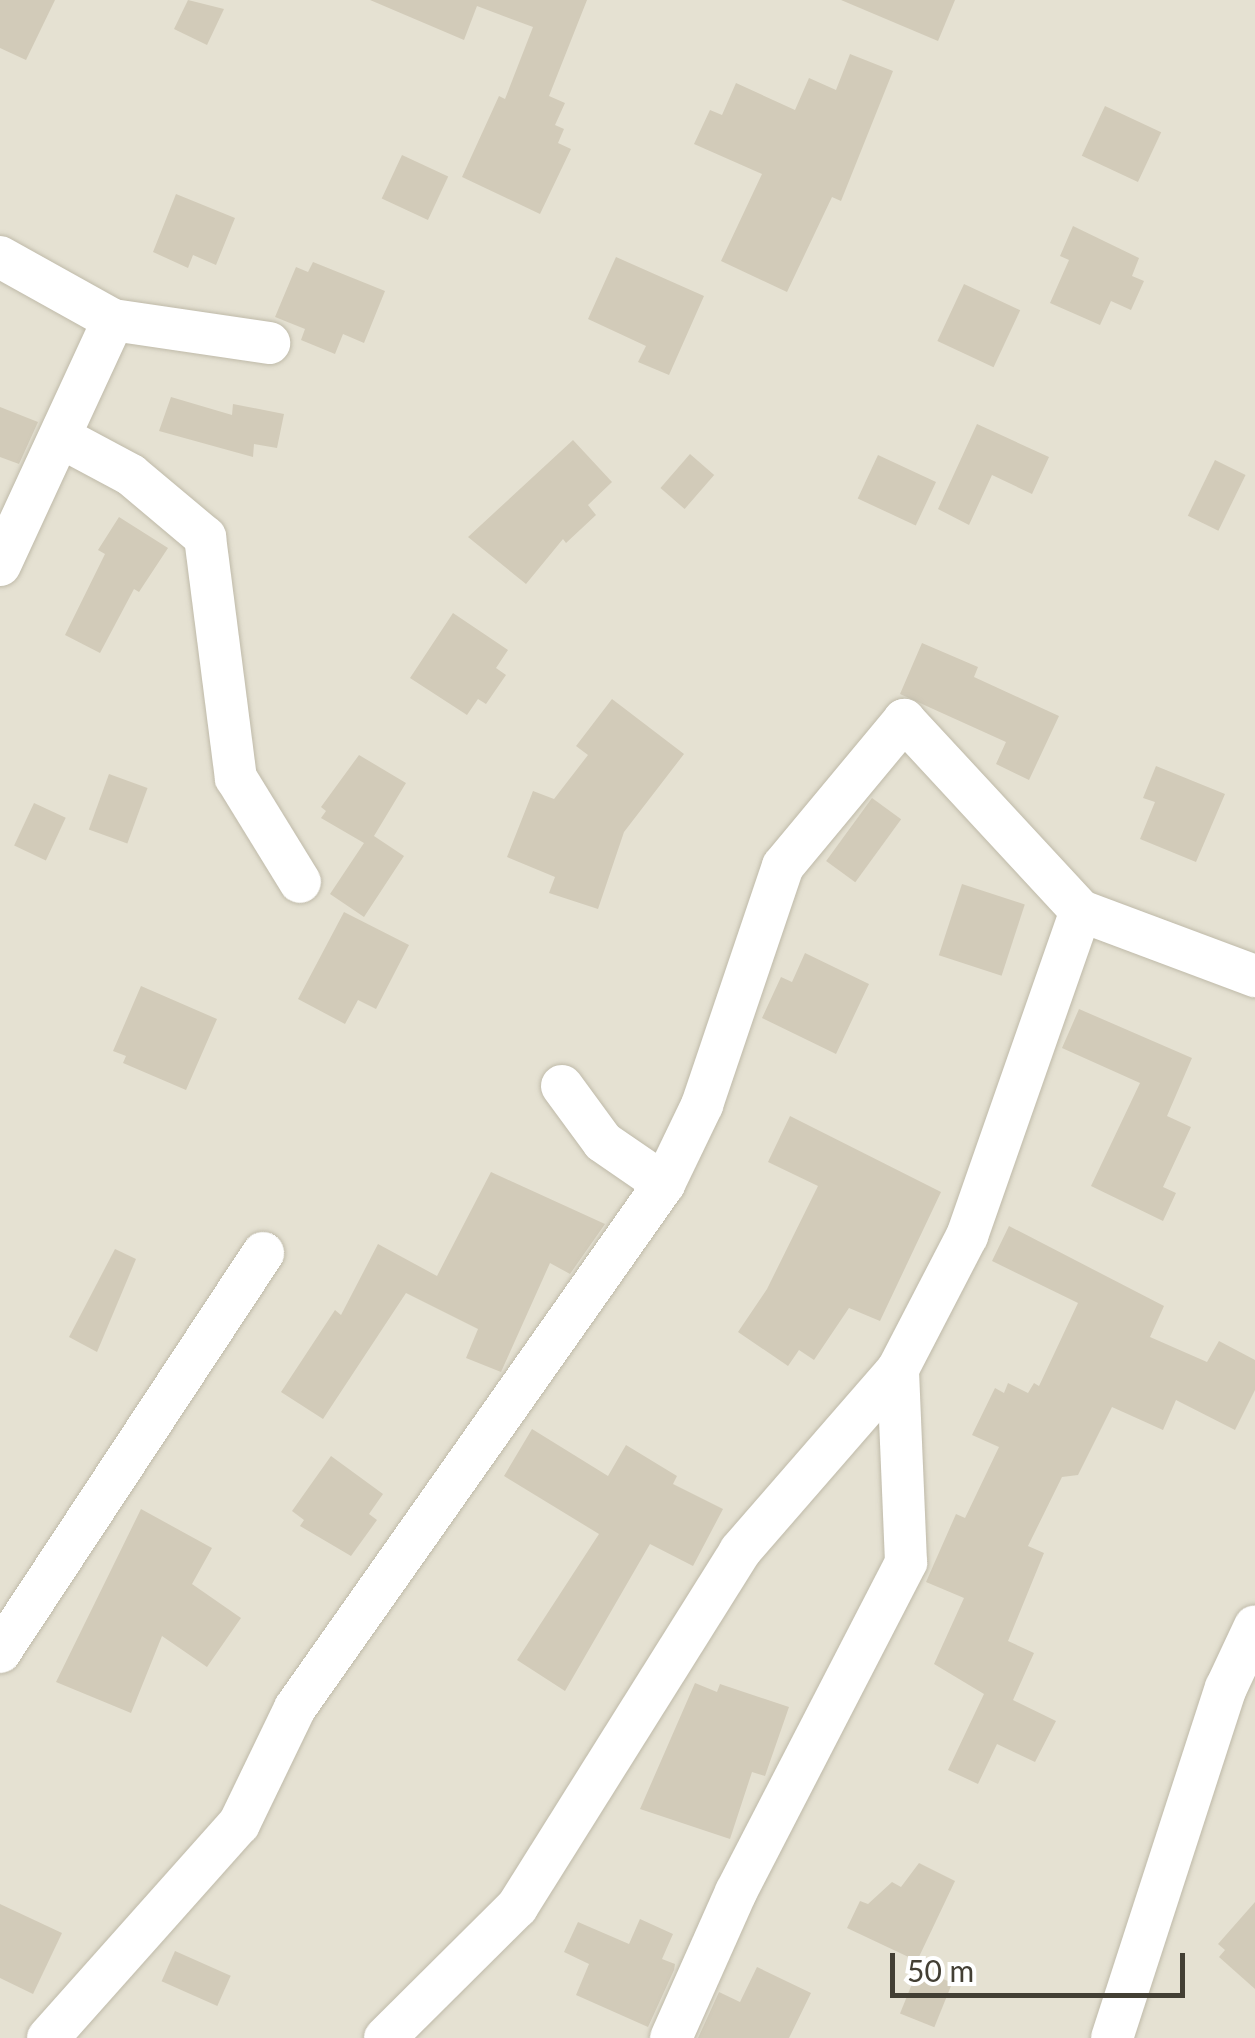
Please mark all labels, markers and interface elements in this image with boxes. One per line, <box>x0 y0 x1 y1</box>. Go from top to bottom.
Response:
scale bar <box>895 1933 1190 1995</box>
text: 50 m <box>907 1952 974 1988</box>

